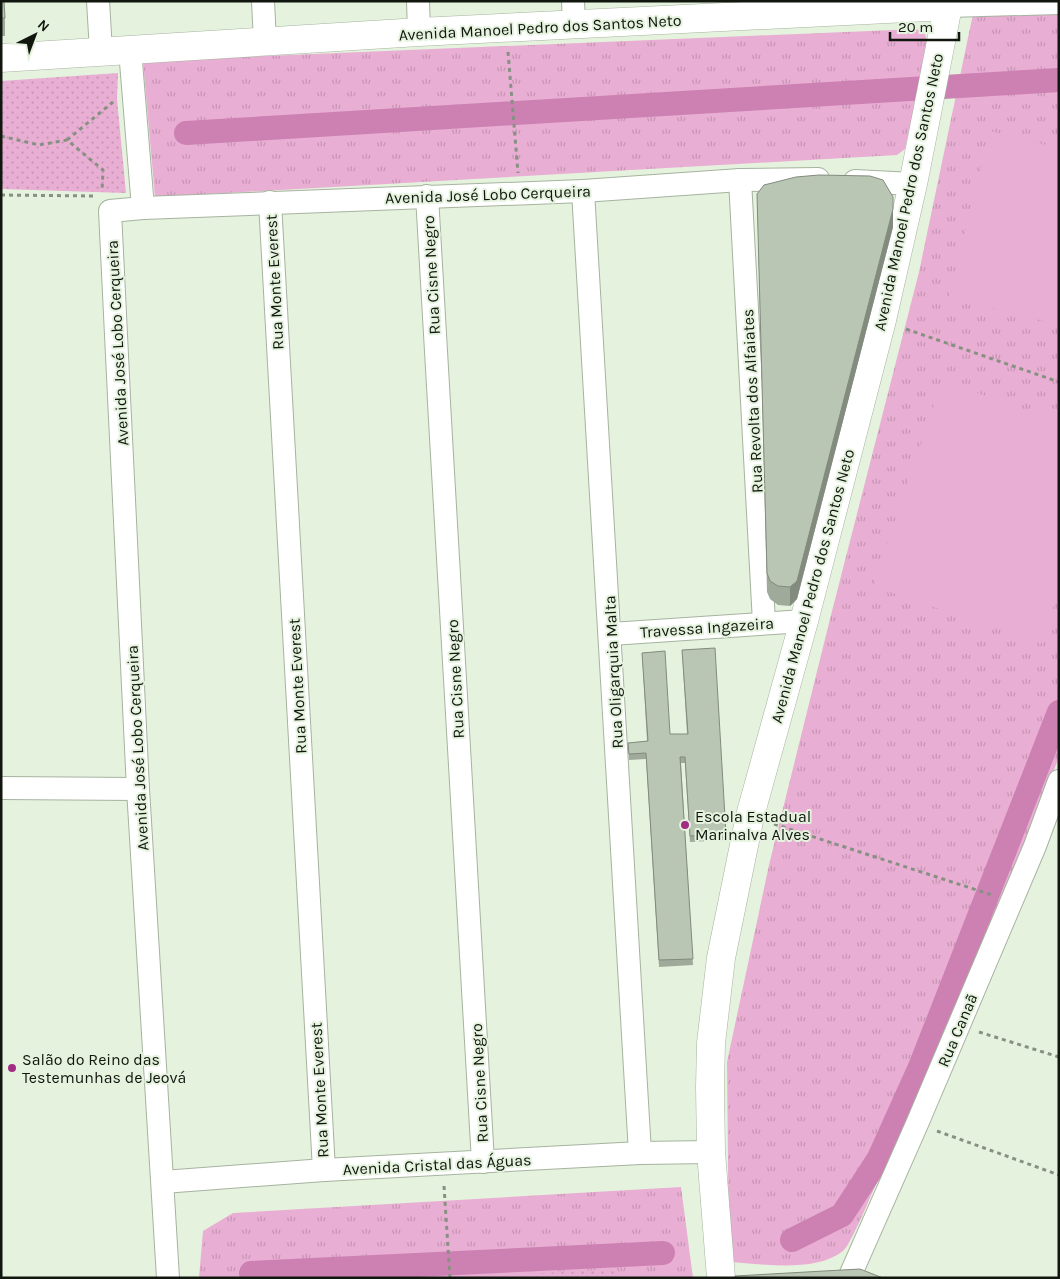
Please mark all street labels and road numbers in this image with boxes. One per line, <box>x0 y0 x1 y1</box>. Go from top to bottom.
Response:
street label: Avenida Manoel Pedro dos Santos Neto <box>398 11 682 44</box>
street label: Avenida Manoel Pedro dos Santos Neto <box>870 52 947 333</box>
street label: Avenida José Lobo Cerqueira <box>385 181 591 208</box>
street label: Rua Monte Everest <box>261 214 288 350</box>
street label: Rua Cisne Negro <box>419 215 444 335</box>
street label: Avenida José Lobo Cerqueira <box>103 240 132 446</box>
street label: Rua Revolta dos Alfaiates <box>738 308 767 494</box>
street label: Avenida Manoel Pedro dos Santos Neto <box>767 447 858 725</box>
street label: Rua Oligarquia Malta <box>600 595 627 749</box>
street label: Travessa Ingazeira <box>639 613 775 642</box>
street label: Rua Monte Everest <box>284 618 311 754</box>
street label: Rua Cisne Negro <box>443 619 468 739</box>
street label: Avenida José Lobo Cerqueira <box>123 645 152 851</box>
street label: Rua Canaã <box>933 991 981 1070</box>
street label: Rua Monte Everest <box>306 1022 333 1158</box>
street label: Rua Cisne Negro <box>467 1023 492 1143</box>
street label: Avenida Cristal das Águas <box>342 1150 532 1179</box>

